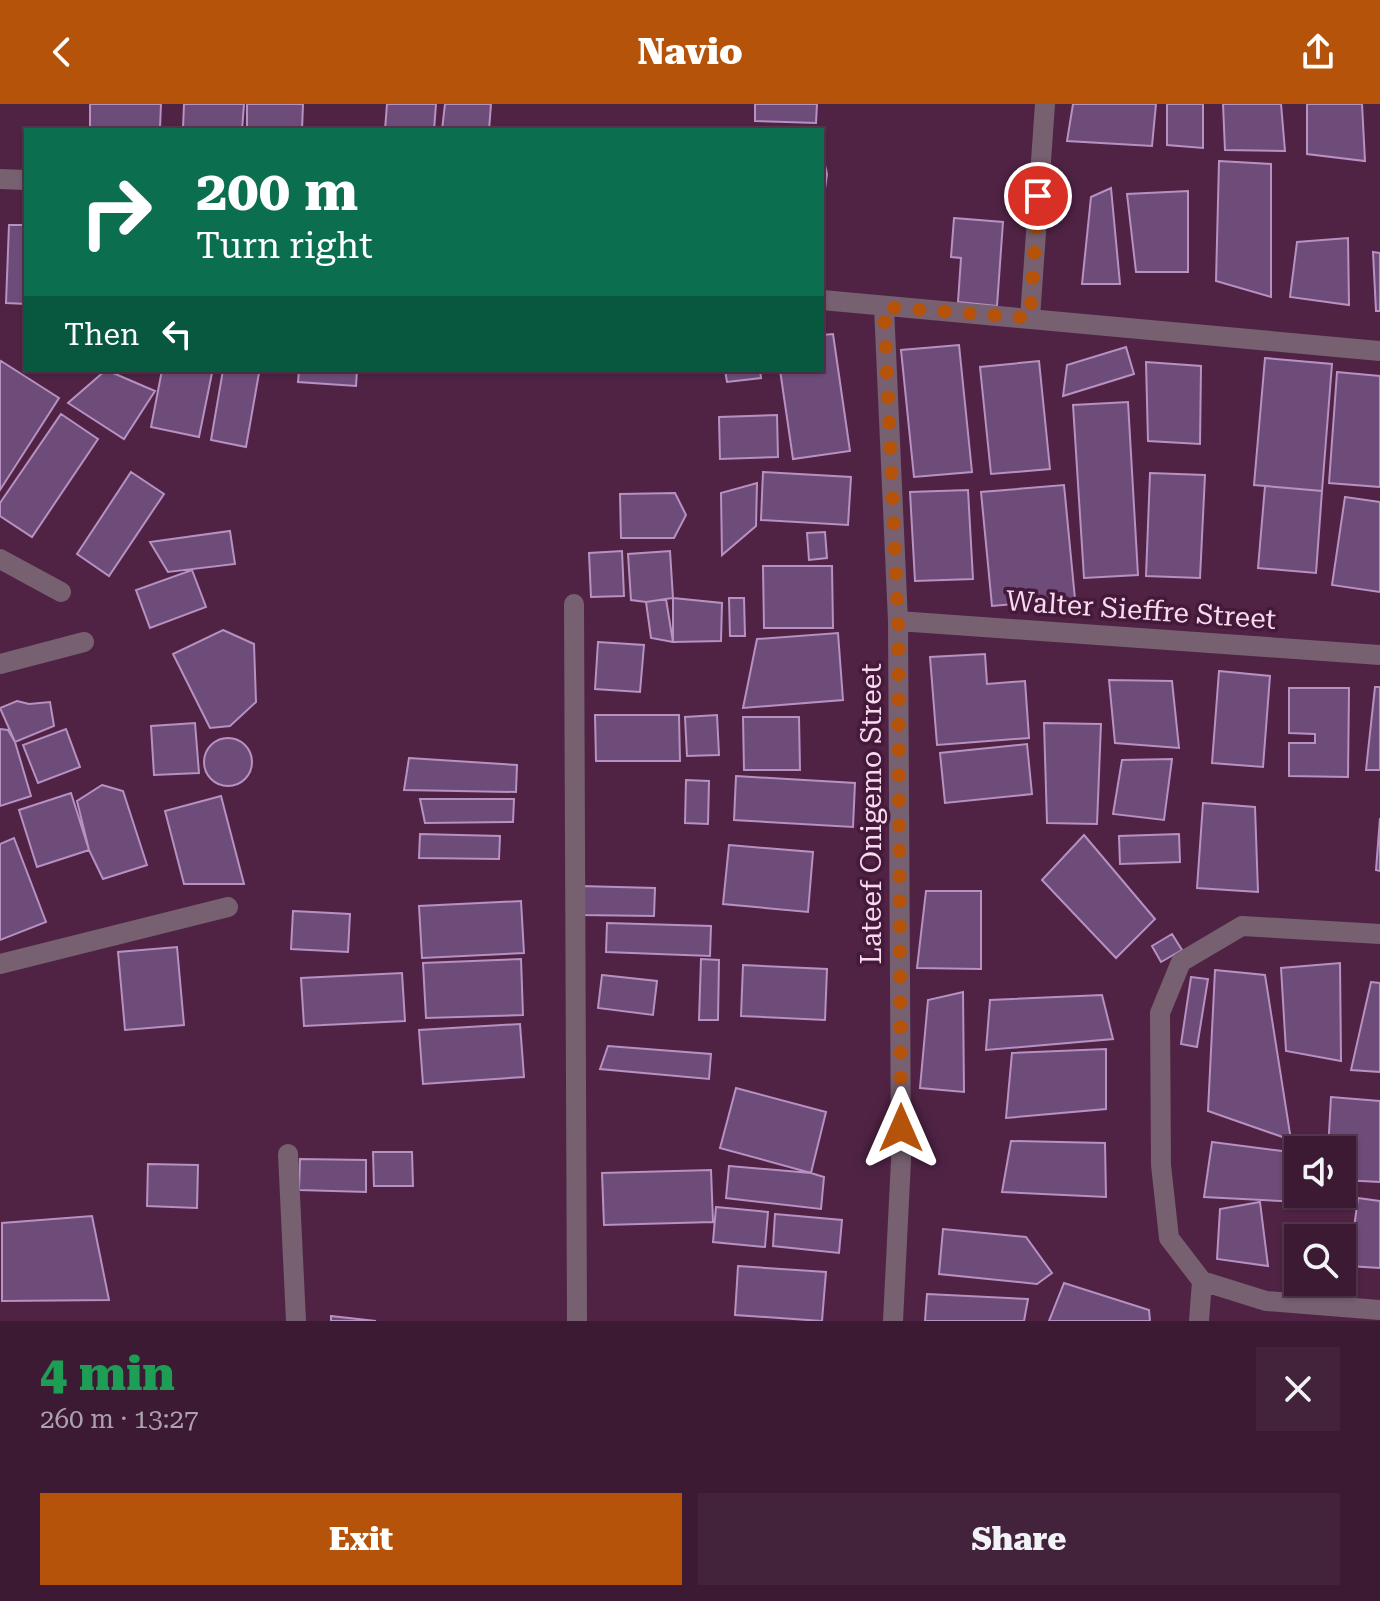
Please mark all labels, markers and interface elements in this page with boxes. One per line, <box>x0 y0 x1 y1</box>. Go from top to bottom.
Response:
icon: back <box>40 30 84 74</box>
icon: share <box>1296 30 1340 74</box>
text: Navio <box>637 31 743 73</box>
text: 200 m <box>196 158 358 224</box>
icon: right <box>64 160 168 264</box>
pin <box>1004 162 1072 230</box>
icon: arrive <box>1016 174 1060 218</box>
text: Turn right <box>196 225 373 267</box>
icon: left <box>155 312 199 356</box>
text: Then <box>64 317 139 352</box>
street label: Walter Sieffre Street <box>1005 584 1277 636</box>
street label: Lateef Onigemo Street <box>855 663 888 965</box>
position arrow <box>859 1086 943 1170</box>
map controls <box>1284 1136 1356 1296</box>
button: sound <box>1284 1136 1356 1208</box>
button: search <box>1284 1224 1356 1296</box>
text: 4 min <box>40 1346 175 1402</box>
button: close <box>1256 1347 1340 1431</box>
text: 260 m · 13:27 <box>40 1404 199 1434</box>
button: Exit <box>40 1493 682 1585</box>
button: Share <box>698 1493 1340 1585</box>

